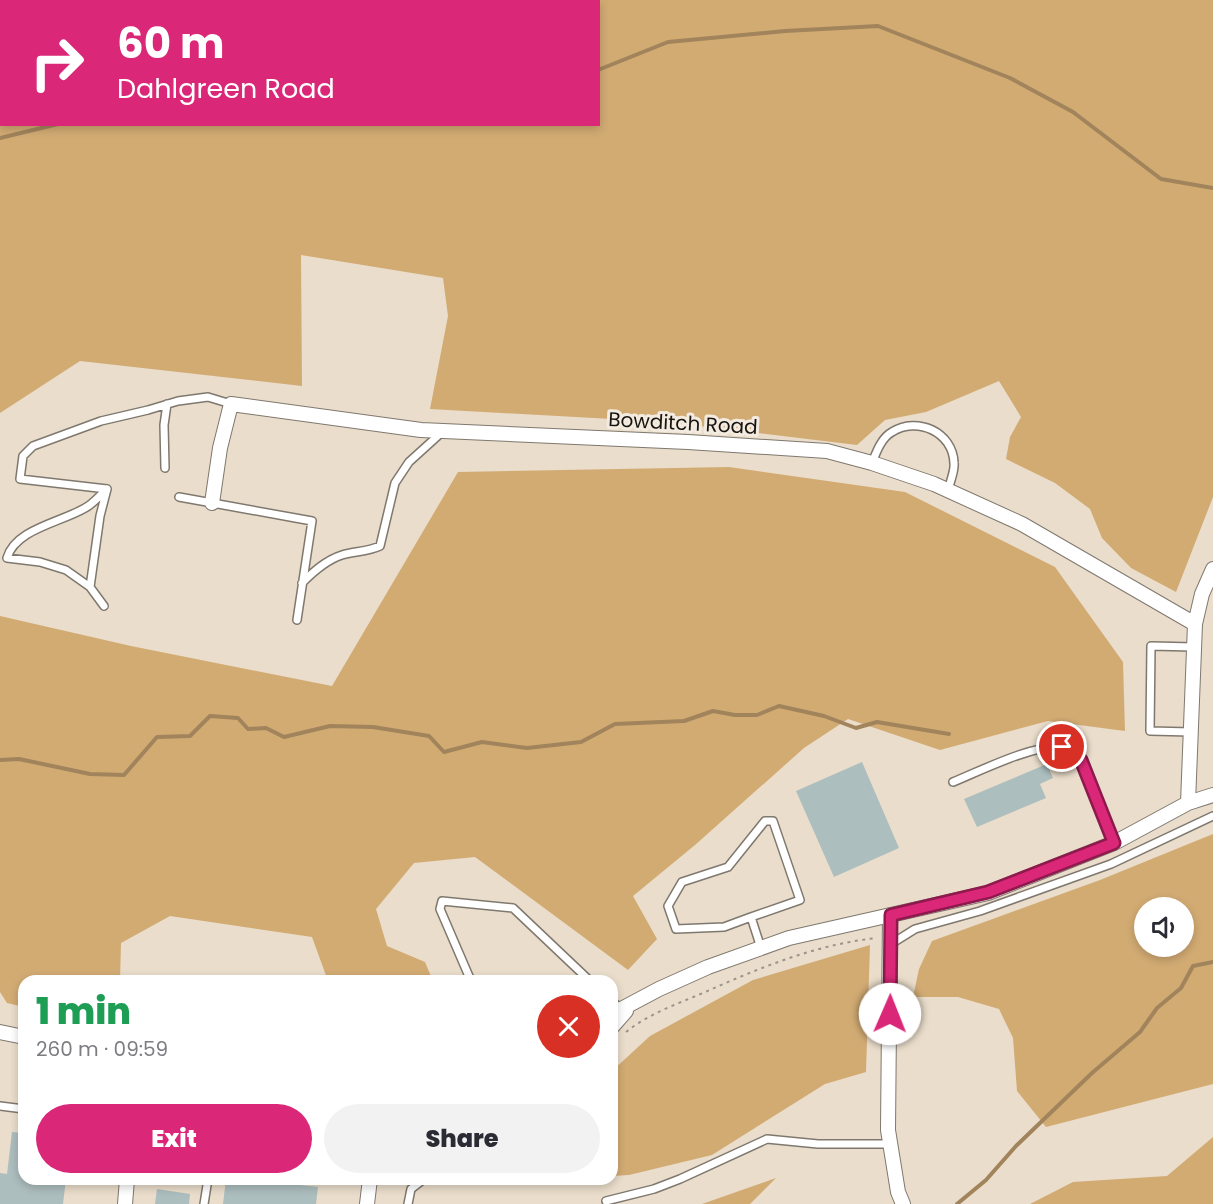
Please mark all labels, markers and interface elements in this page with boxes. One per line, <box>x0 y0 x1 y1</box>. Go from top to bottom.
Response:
text: 60 m <box>117 14 225 73</box>
icon: right <box>18 24 96 102</box>
text: Dahlgreen Road <box>117 70 335 107</box>
street label: Bowditch Road <box>608 405 758 441</box>
pin <box>1036 721 1087 772</box>
icon: arrive <box>1045 730 1078 763</box>
map controls <box>1134 897 1194 957</box>
button: sound <box>1134 897 1194 957</box>
position arrow <box>858 982 922 1046</box>
text: 1 min <box>36 986 131 1037</box>
button: close <box>537 995 600 1058</box>
text: 260 m · 09:59 <box>36 1035 168 1063</box>
button: Exit <box>36 1104 312 1173</box>
button: Share <box>324 1104 600 1173</box>

